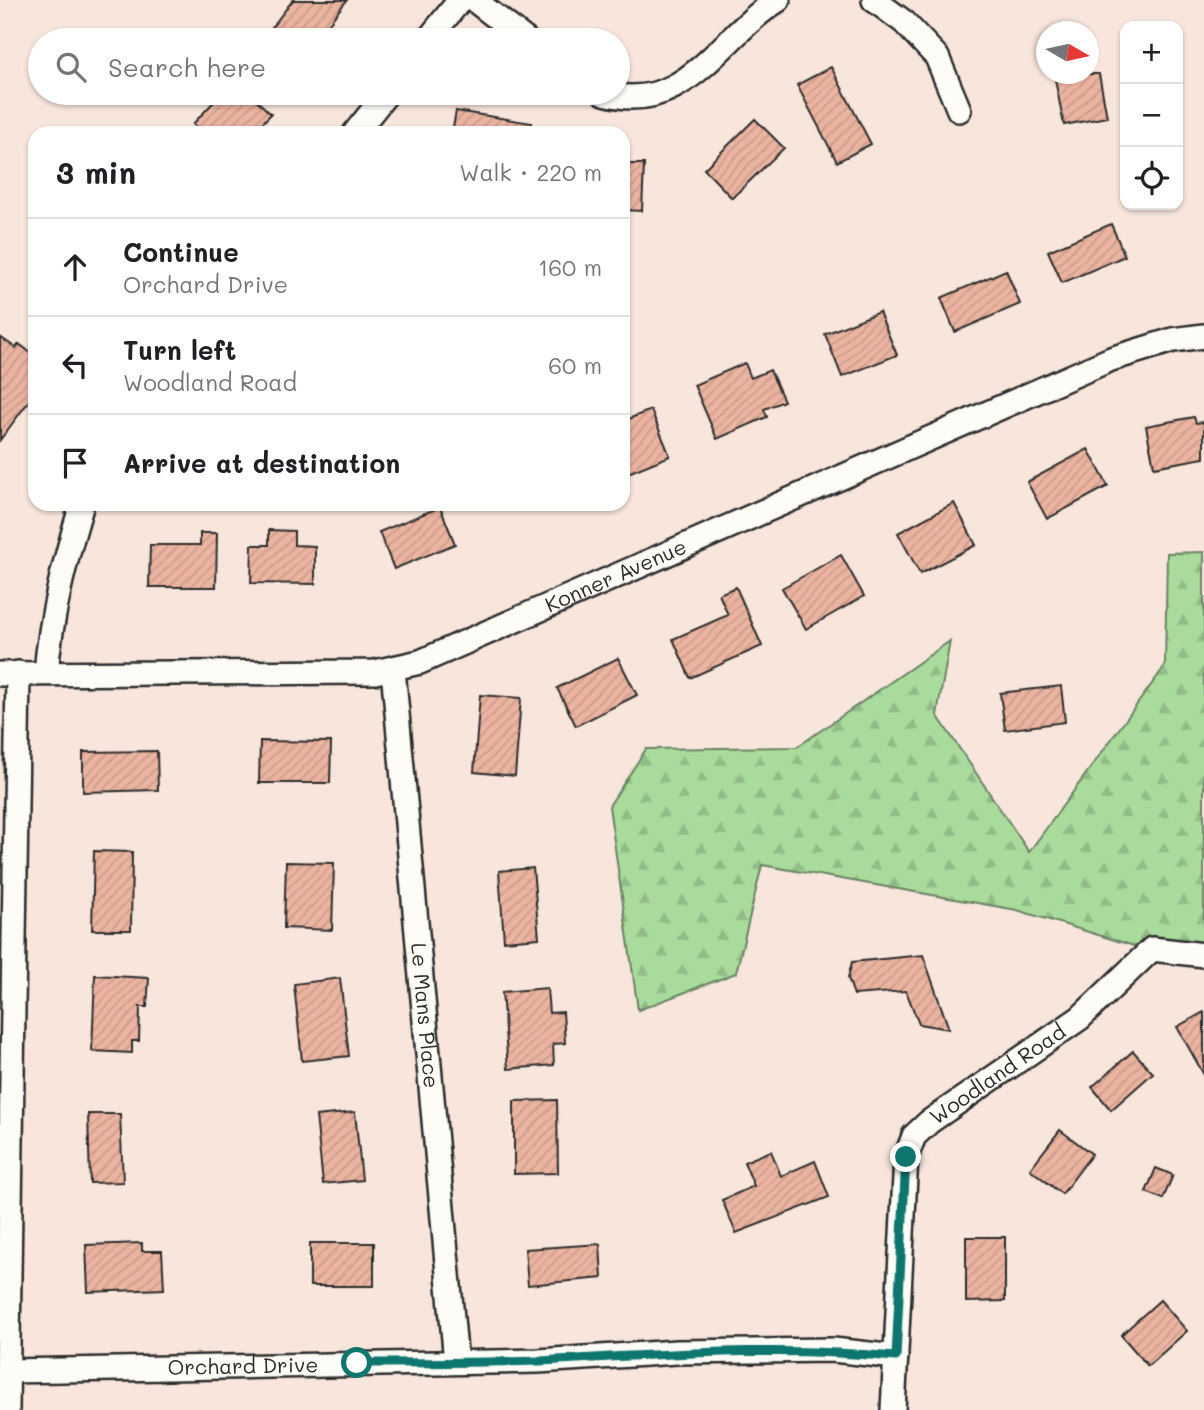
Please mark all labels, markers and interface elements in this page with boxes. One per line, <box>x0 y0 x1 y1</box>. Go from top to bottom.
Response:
north arrow <box>1036 21 1099 84</box>
map controls <box>1120 21 1183 210</box>
button: + <box>1120 21 1183 84</box>
search box <box>28 28 630 105</box>
icon: search <box>52 48 90 86</box>
text: Search here <box>108 50 266 84</box>
button: − <box>1120 84 1183 147</box>
button: locate <box>1120 147 1183 210</box>
text: 3 min <box>56 152 136 192</box>
text: Walk · 220 m <box>459 157 602 187</box>
text: Continue <box>123 235 239 269</box>
icon: ahead <box>56 248 94 286</box>
text: 160 m <box>538 252 602 282</box>
text: Orchard Drive <box>123 269 288 299</box>
text: Turn left <box>123 333 236 367</box>
icon: left <box>56 346 94 384</box>
text: 60 m <box>548 350 602 380</box>
text: Woodland Road <box>123 367 297 397</box>
icon: arrive <box>56 444 94 482</box>
text: Arrive at destination <box>123 446 400 480</box>
street label: Konner Avenue <box>541 532 690 618</box>
street label: Le Mans Place <box>406 942 446 1089</box>
street label: Woodland Road <box>924 1017 1070 1130</box>
route end <box>890 1141 921 1172</box>
route start <box>341 1347 372 1378</box>
street label: Orchard Drive <box>167 1350 318 1380</box>

